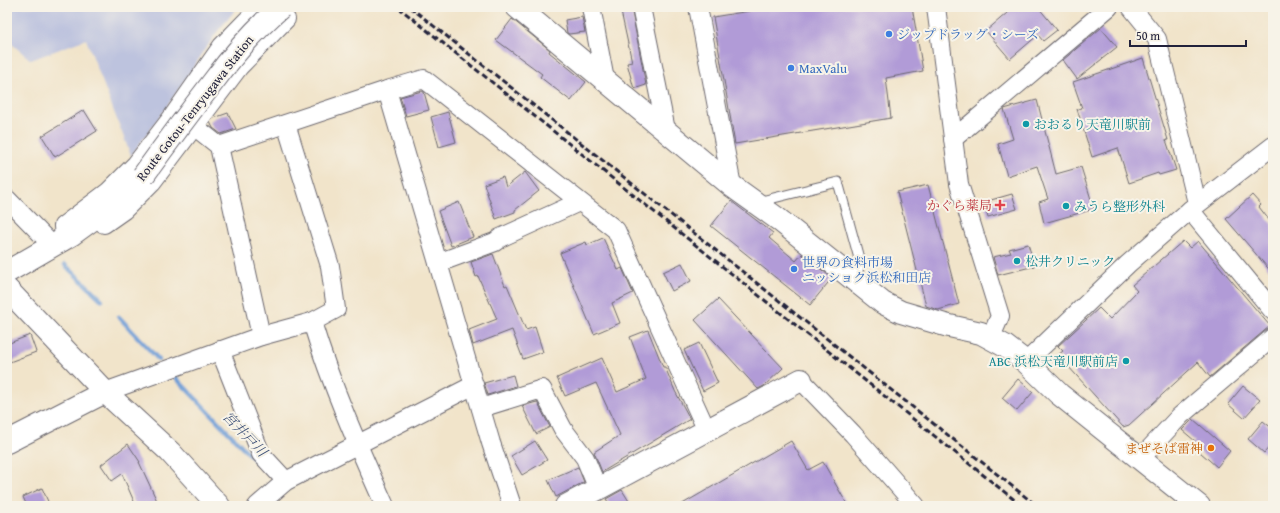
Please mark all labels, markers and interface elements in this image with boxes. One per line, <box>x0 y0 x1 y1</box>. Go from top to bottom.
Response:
scale bar <box>1130 22 1246 48</box>
place label: ジップドラッグ・シーズ <box>897 25 1039 44</box>
text: 50 m <box>1136 27 1160 44</box>
marker: ジップドラッグ・シーズ <box>884 29 894 39</box>
street label: Route Gotou-Tenryugawa Station <box>132 30 258 185</box>
place label: MaxValu <box>799 59 847 78</box>
marker: MaxValu <box>786 63 796 73</box>
place label: おおるり天竜川駅前 <box>1034 115 1151 134</box>
marker: おおるり天竜川駅前 <box>1021 119 1031 129</box>
place label: かぐら薬局 <box>927 196 992 215</box>
place label: みうら整形外科 <box>1074 197 1165 216</box>
marker: かぐら薬局 <box>995 200 1005 210</box>
marker: みうら整形外科 <box>1061 201 1071 211</box>
place label: 松井クリニック <box>1025 252 1115 271</box>
place label: 世界の食料市場 ニッショク浜松和田店 <box>802 253 931 287</box>
marker: 松井クリニック <box>1012 256 1022 266</box>
marker: 世界の食料市場 ニッショク浜松和田店 <box>789 264 799 274</box>
place label: ABC 浜松天竜川駅前店 <box>989 352 1118 371</box>
marker: ABC 浜松天竜川駅前店 <box>1121 356 1131 366</box>
water label: 宮井戸川 <box>218 407 273 463</box>
place label: まぜそば雷神 <box>1125 439 1203 458</box>
marker: まぜそば雷神 <box>1206 443 1216 453</box>

